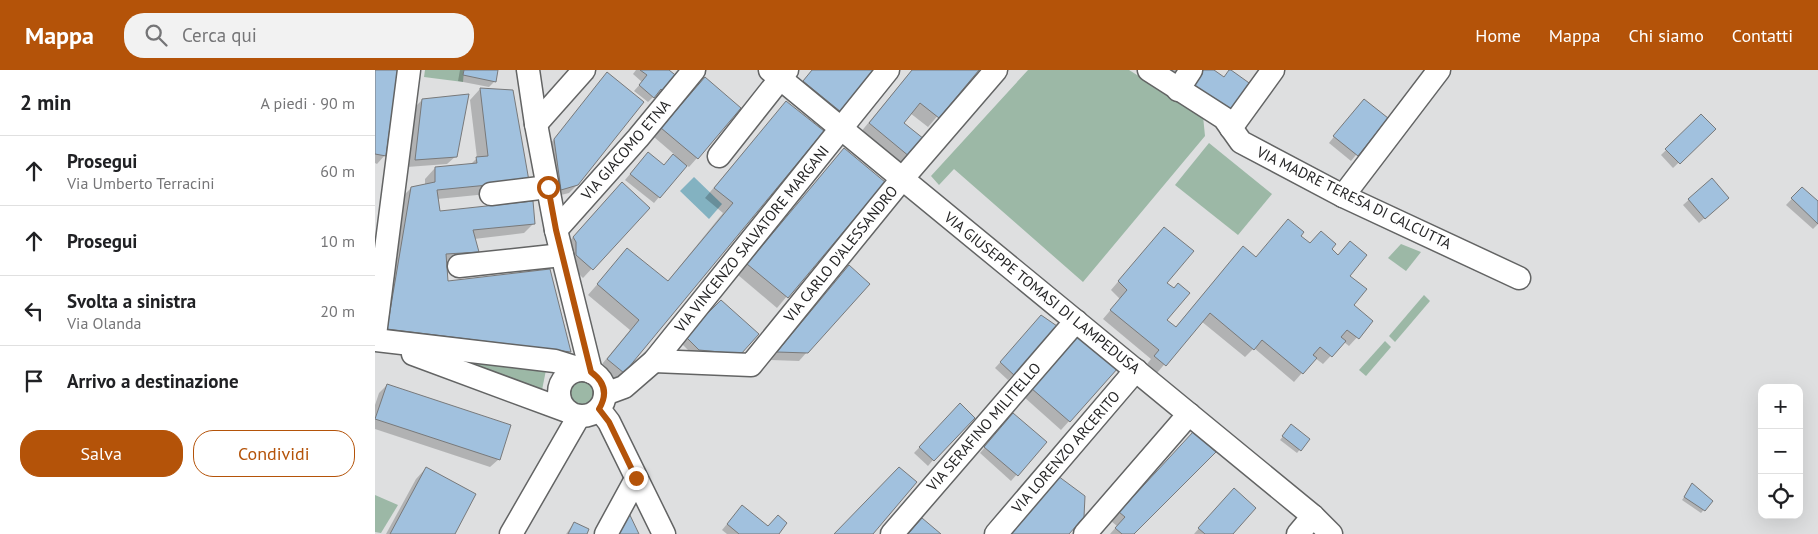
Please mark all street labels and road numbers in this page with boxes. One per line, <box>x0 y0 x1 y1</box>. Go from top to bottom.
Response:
street label: VIA GIACOMO ETNA <box>576 95 675 205</box>
street label: VIA VINCENZO SALVATORE MARGANI <box>670 141 833 337</box>
street label: VIA MADRE TERESA DI CALCUTTA <box>1253 142 1455 253</box>
street label: VIA CARLO D'ALESSANDRO <box>779 182 902 327</box>
street label: VIA GIUSEPPE TOMASI DI LAMPEDUSA <box>940 207 1144 378</box>
street label: VIA SERAFINO MILITELLO <box>922 358 1045 496</box>
street label: VIA LORENZO ARCERITO <box>1007 387 1124 517</box>

